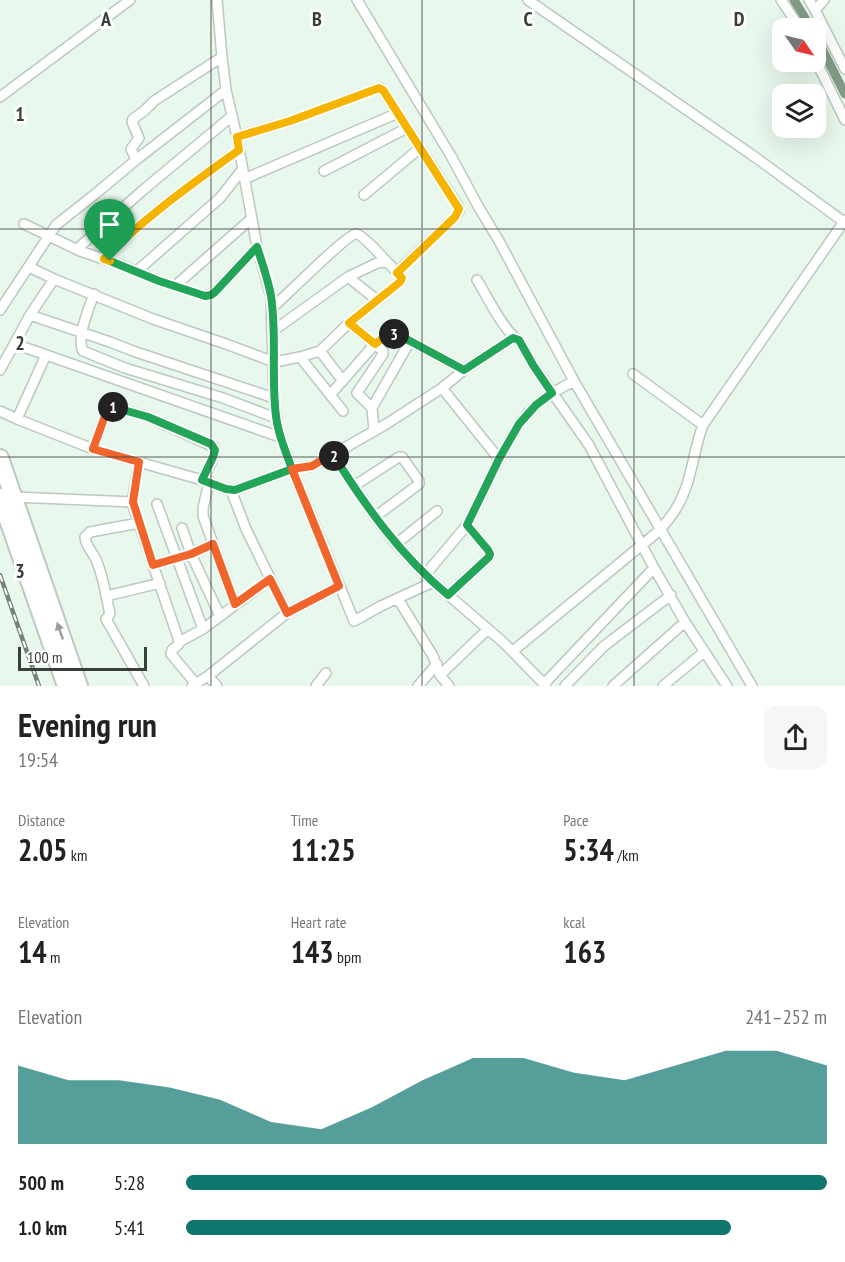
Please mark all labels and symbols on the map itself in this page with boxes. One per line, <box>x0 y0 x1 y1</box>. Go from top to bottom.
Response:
text: A <box>100 6 112 32</box>
text: B <box>312 6 322 32</box>
text: C <box>523 6 533 32</box>
text: D <box>734 6 745 32</box>
north arrow <box>772 18 826 72</box>
text: 1 <box>15 101 25 127</box>
pin <box>84 199 135 261</box>
pin: 3 <box>379 319 409 349</box>
text: 2 <box>15 330 25 356</box>
pin: 1 <box>98 392 128 422</box>
pin: 2 <box>319 441 349 471</box>
text: 3 <box>15 558 25 584</box>
one-way arrow <box>55 622 65 640</box>
scale bar <box>18 644 147 672</box>

